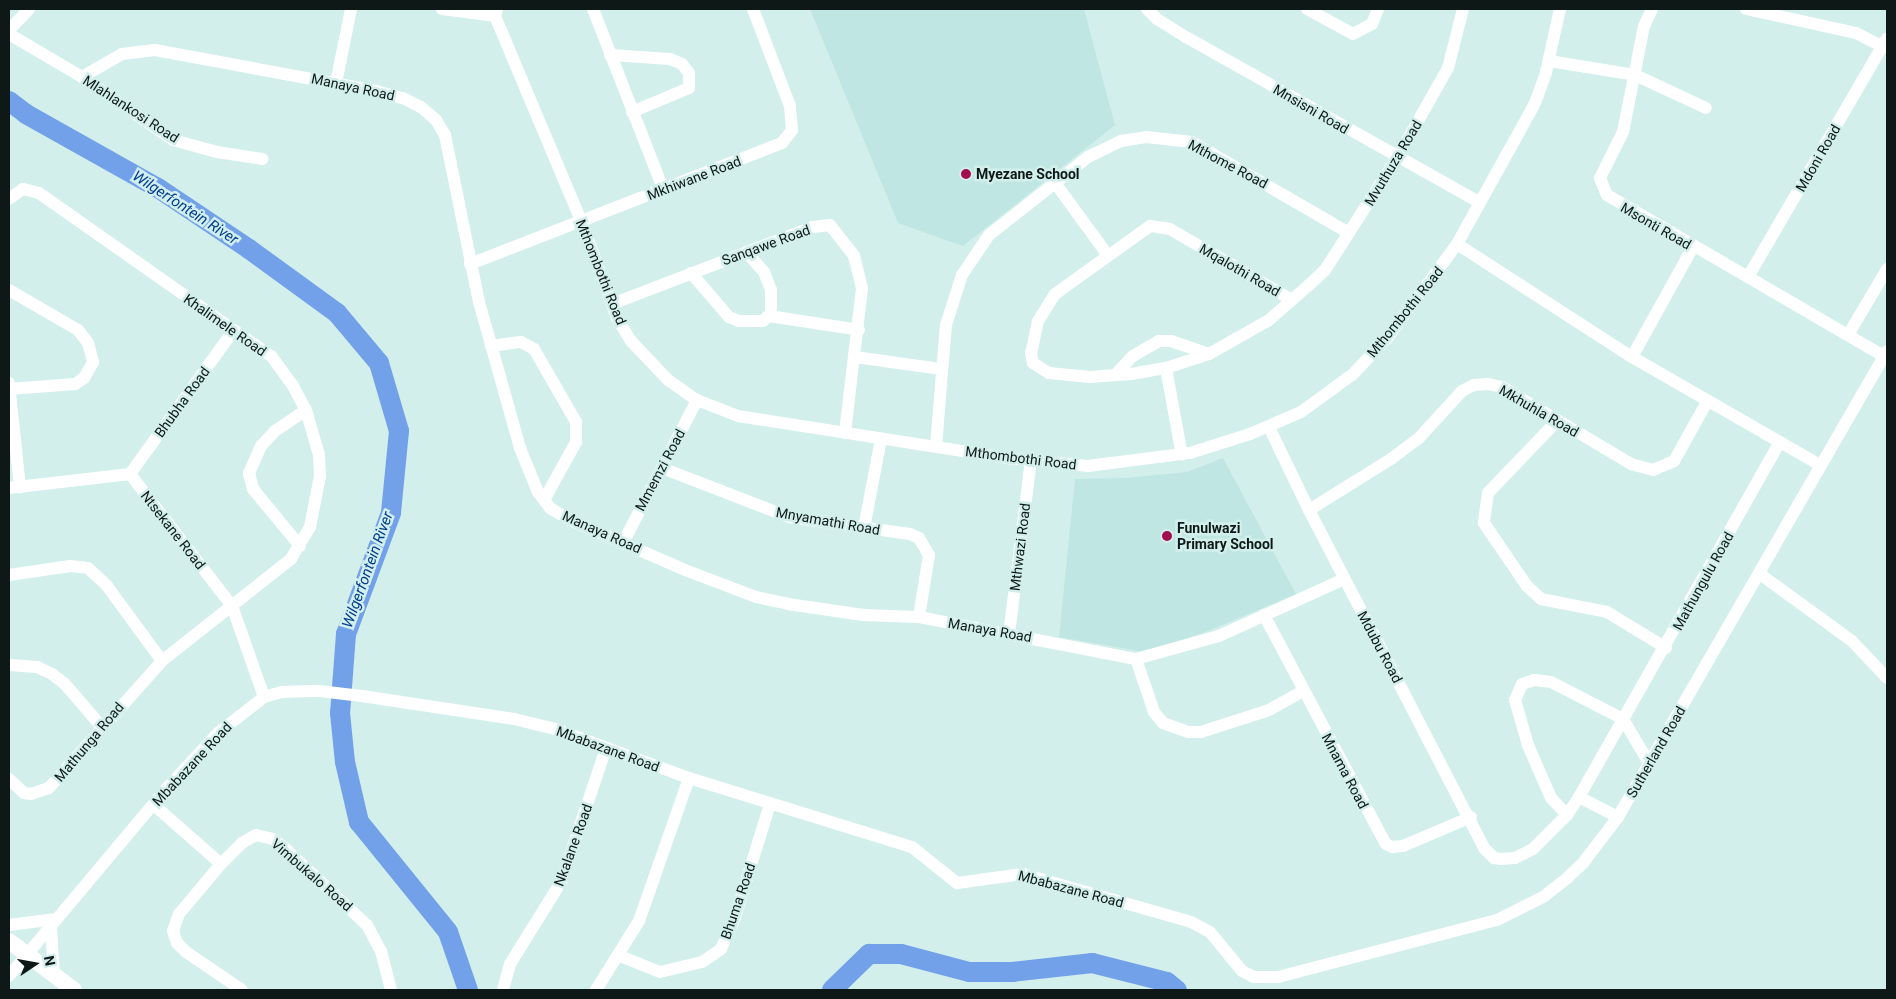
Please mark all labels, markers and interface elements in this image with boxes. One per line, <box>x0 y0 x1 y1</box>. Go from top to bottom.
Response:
street label: Manaya Road <box>310 70 396 104</box>
street label: Mlahlankosi Road <box>80 72 182 146</box>
street label: Mnsisni Road <box>1270 81 1352 137</box>
street label: Mvuthuza Road <box>1361 117 1425 209</box>
street label: Mdoni Road <box>1792 121 1844 195</box>
street label: Mthome Road <box>1185 136 1271 192</box>
street label: Mkhiwane Road <box>645 152 743 204</box>
place label: Myezane School <box>976 166 1080 182</box>
water label: Wilgerfontein River <box>129 167 241 249</box>
marker: Myezane School <box>960 168 972 180</box>
street label: Msonti Road <box>1618 199 1694 253</box>
street label: Mthombothi Road <box>572 217 630 327</box>
street label: Sanqawe Road <box>720 221 812 269</box>
street label: Mqalothi Road <box>1197 240 1283 300</box>
street label: Mthombothi Road <box>1363 263 1447 361</box>
street label: Khalimele Road <box>180 290 270 360</box>
street label: Bhubha Road <box>151 364 213 440</box>
street label: Mkhuhla Road <box>1496 381 1582 441</box>
street label: Mmemzi Road <box>631 426 689 514</box>
street label: Mthombothi Road <box>964 443 1078 473</box>
street label: Ntsekane Road <box>137 488 209 572</box>
street label: Mthwazi Road <box>1006 502 1034 592</box>
street label: Mnyamathi Road <box>775 504 881 538</box>
street label: Manaya Road <box>560 507 644 557</box>
water label: Wilgerfontein River <box>339 510 397 630</box>
place label: Funulwazi Primary School <box>1177 520 1274 552</box>
street label: Mathungulu Road <box>1669 529 1737 633</box>
marker: Funulwazi Primary School <box>1161 530 1173 542</box>
street label: Mdubu Road <box>1354 608 1406 686</box>
street label: Manaya Road <box>947 614 1033 646</box>
street label: Mathunga Road <box>51 699 127 785</box>
street label: Sutherland Road <box>1623 703 1689 801</box>
street label: Mbabazane Road <box>149 719 235 809</box>
street label: Mbabazane Road <box>554 723 662 775</box>
street label: Mnama Road <box>1318 730 1372 812</box>
street label: Nkalane Road <box>550 802 596 888</box>
street label: Vimbukalo Road <box>268 835 356 915</box>
street label: Bhuma Road <box>717 861 759 941</box>
street label: Mbabazane Road <box>1016 867 1126 911</box>
north arrow <box>10 939 60 989</box>
text: N <box>41 954 59 967</box>

